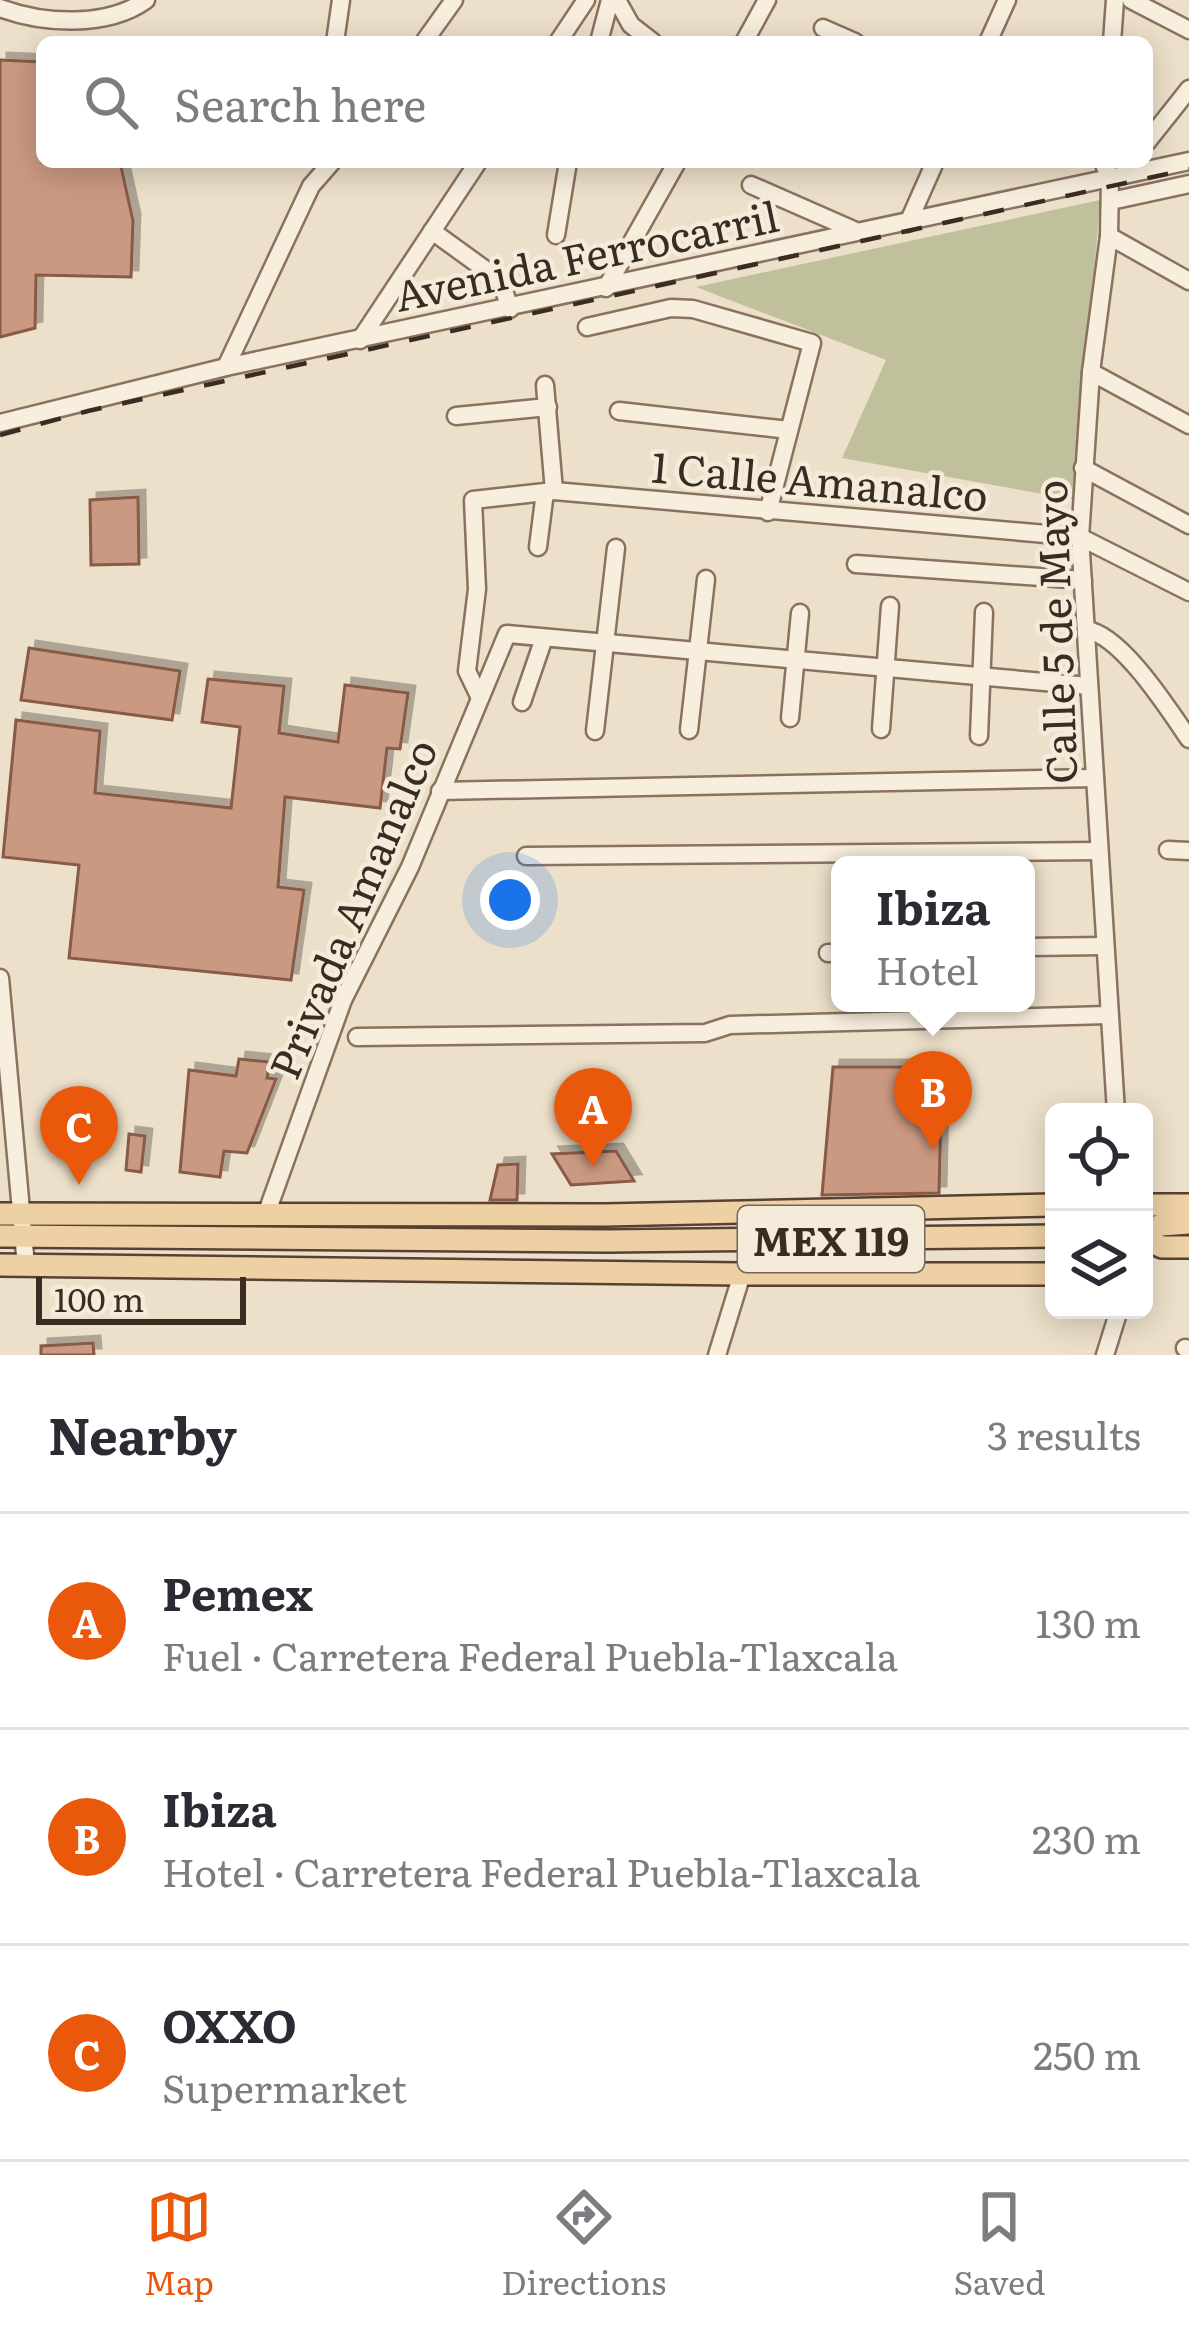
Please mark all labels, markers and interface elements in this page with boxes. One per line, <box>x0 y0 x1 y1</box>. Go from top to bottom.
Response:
search box <box>36 36 1153 168</box>
icon: search <box>78 69 144 135</box>
text: Search here <box>174 69 426 136</box>
street label: Avenida Ferrocarril <box>388 183 784 325</box>
street label: 1 Calle Amanalco <box>649 433 991 525</box>
street label: Calle 5 de Mayo <box>1018 479 1090 785</box>
street label: Privada Amanalco <box>251 728 451 1088</box>
popup <box>831 856 1035 1012</box>
your location <box>480 870 540 930</box>
text: Ibiza <box>876 872 990 939</box>
text: Hotel <box>876 939 979 997</box>
pin: B <box>894 1051 972 1150</box>
pin: A <box>554 1068 632 1167</box>
pin: C <box>40 1086 118 1185</box>
map controls <box>1045 1103 1153 1319</box>
button: locate <box>1045 1103 1153 1211</box>
road number: MEX 119 <box>738 1206 924 1272</box>
button: layers <box>1045 1211 1153 1319</box>
scale bar <box>36 1271 246 1324</box>
text: 100 m <box>54 1273 144 1322</box>
text: Nearby <box>48 1395 237 1471</box>
text: 3 results <box>987 1404 1141 1462</box>
text: Pemex <box>162 1558 313 1625</box>
text: A <box>72 1592 102 1650</box>
text: 130 m <box>1036 1592 1141 1650</box>
text: Fuel · Carretera Federal Puebla-Tlaxcala <box>162 1625 898 1683</box>
text: Ibiza <box>162 1774 276 1841</box>
text: B <box>74 1808 100 1866</box>
text: 230 m <box>1032 1808 1141 1866</box>
text: Hotel · Carretera Federal Puebla-Tlaxcala <box>162 1841 920 1899</box>
text: OXXO <box>162 1990 297 2057</box>
text: C <box>73 2024 101 2082</box>
text: 250 m <box>1033 2024 1141 2082</box>
text: Supermarket <box>162 2057 407 2115</box>
tab: Map <box>144 2184 214 2305</box>
tab: Directions <box>501 2184 666 2305</box>
tab: Saved <box>953 2184 1045 2305</box>

